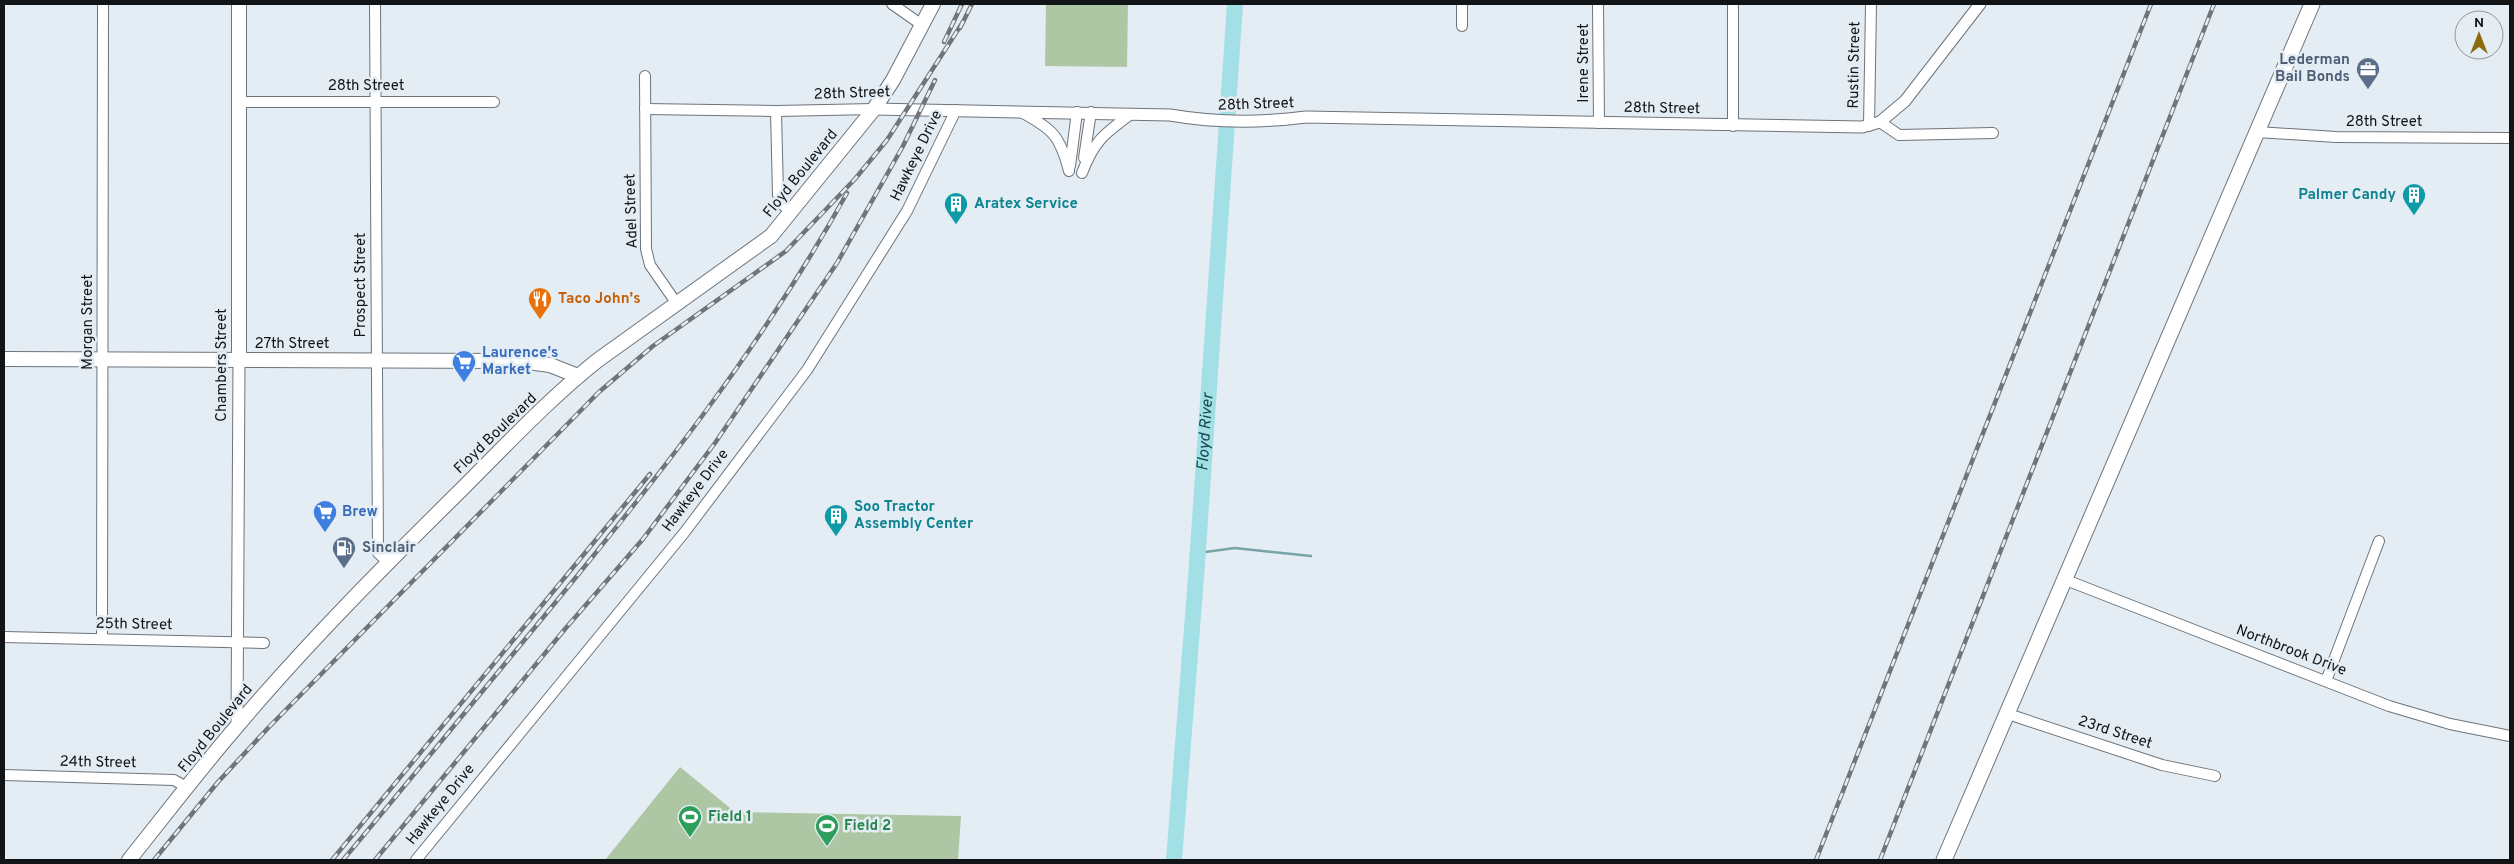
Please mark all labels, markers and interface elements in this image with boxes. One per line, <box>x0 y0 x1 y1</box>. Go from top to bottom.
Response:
north arrow <box>2454 10 2504 60</box>
text: N <box>2474 15 2484 32</box>
street label: Rustin Street <box>1845 21 1865 109</box>
street label: Irene Street <box>1575 23 1594 103</box>
place label: Lederman Bail Bonds <box>2275 51 2350 87</box>
office icon: Lederman Bail Bonds <box>2355 56 2381 90</box>
street label: 28th Street <box>328 77 404 96</box>
street label: 28th Street <box>813 83 891 105</box>
street label: 28th Street <box>1217 94 1295 116</box>
street label: 28th Street <box>1623 99 1701 119</box>
street label: Hawkeye Drive <box>887 107 947 205</box>
street label: 28th Street <box>2346 113 2422 132</box>
street label: Floyd Boulevard <box>760 126 842 222</box>
street label: Adel Street <box>621 173 643 249</box>
building icon: Palmer Candy <box>2401 182 2427 216</box>
place label: Palmer Candy <box>2298 186 2396 205</box>
building icon: Aratex Service <box>943 191 969 225</box>
place label: Aratex Service <box>974 195 1078 214</box>
street label: Prospect Street <box>352 232 371 338</box>
street label: Morgan Street <box>79 274 98 370</box>
restaurant icon: Taco John's <box>527 286 553 320</box>
place label: Taco John's <box>558 290 641 309</box>
street label: Chambers Street <box>213 308 232 422</box>
street label: 27th Street <box>254 335 330 354</box>
place label: Laurence's Market <box>482 344 558 380</box>
supermarket icon: Laurence's Market <box>451 349 477 383</box>
street label: Floyd Boulevard <box>450 390 542 478</box>
water label: Floyd River <box>1193 391 1219 472</box>
street label: Hawkeye Drive <box>659 446 733 536</box>
place label: Soo Tractor Assembly Center <box>854 498 974 534</box>
supermarket icon: Brew <box>312 499 338 533</box>
place label: Brew <box>342 503 378 522</box>
building icon: Soo Tractor Assembly Center <box>823 503 849 537</box>
fuel station icon: Sinclair <box>331 535 357 569</box>
place label: Sinclair <box>362 539 416 558</box>
street label: 25th Street <box>95 615 173 635</box>
street label: Northbrook Drive <box>2233 621 2349 681</box>
street label: Floyd Boulevard <box>175 681 257 777</box>
street label: 23rd Street <box>2075 712 2155 754</box>
street label: 24th Street <box>59 753 137 773</box>
street label: Hawkeye Drive <box>403 761 479 849</box>
sports icon: Field 1 <box>677 804 703 838</box>
place label: Field 1 <box>708 808 752 827</box>
sports icon: Field 2 <box>814 813 840 847</box>
place label: Field 2 <box>844 817 891 836</box>

